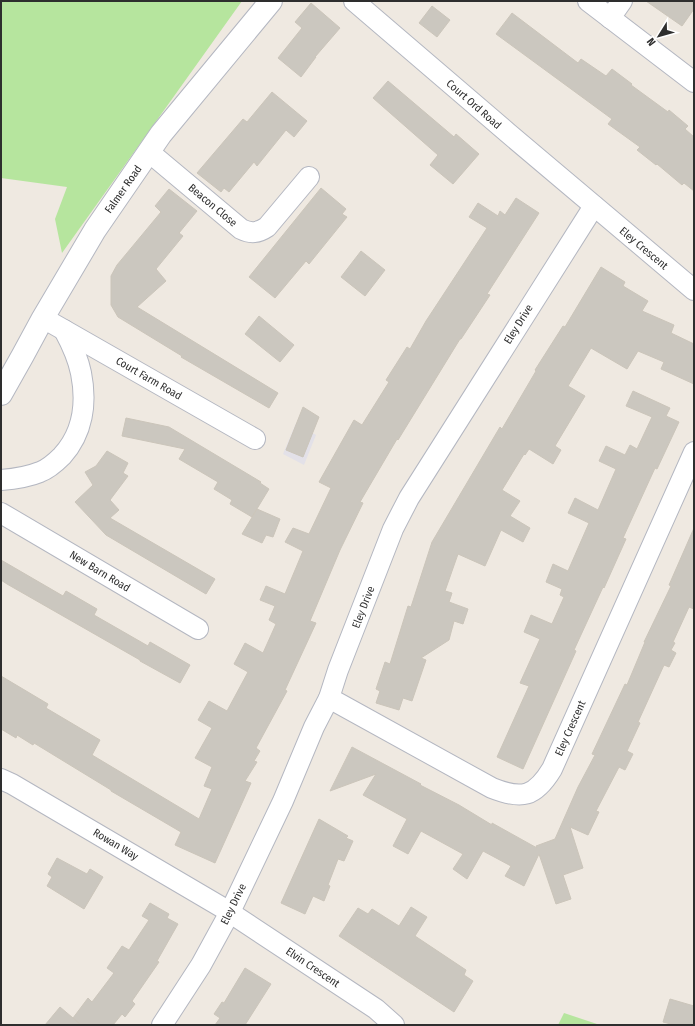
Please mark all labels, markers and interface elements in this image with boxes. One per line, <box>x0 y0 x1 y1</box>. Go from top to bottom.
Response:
north arrow <box>639 16 679 56</box>
text: N <box>644 35 659 48</box>
street label: Court Ord Road <box>443 77 504 132</box>
street label: Falmer Road <box>102 163 145 216</box>
street label: Beacon Close <box>186 181 240 230</box>
street label: Eley Crescent <box>617 224 671 273</box>
street label: Eley Drive <box>501 302 536 346</box>
street label: Court Farm Road <box>113 354 184 403</box>
street label: New Barn Road <box>67 548 132 595</box>
street label: Eley Drive <box>349 584 377 630</box>
street label: Eley Crescent <box>552 698 589 758</box>
street label: Rowan Way <box>91 826 141 863</box>
street label: Eley Drive <box>218 882 249 927</box>
street label: Elvin Crescent <box>283 945 343 990</box>

